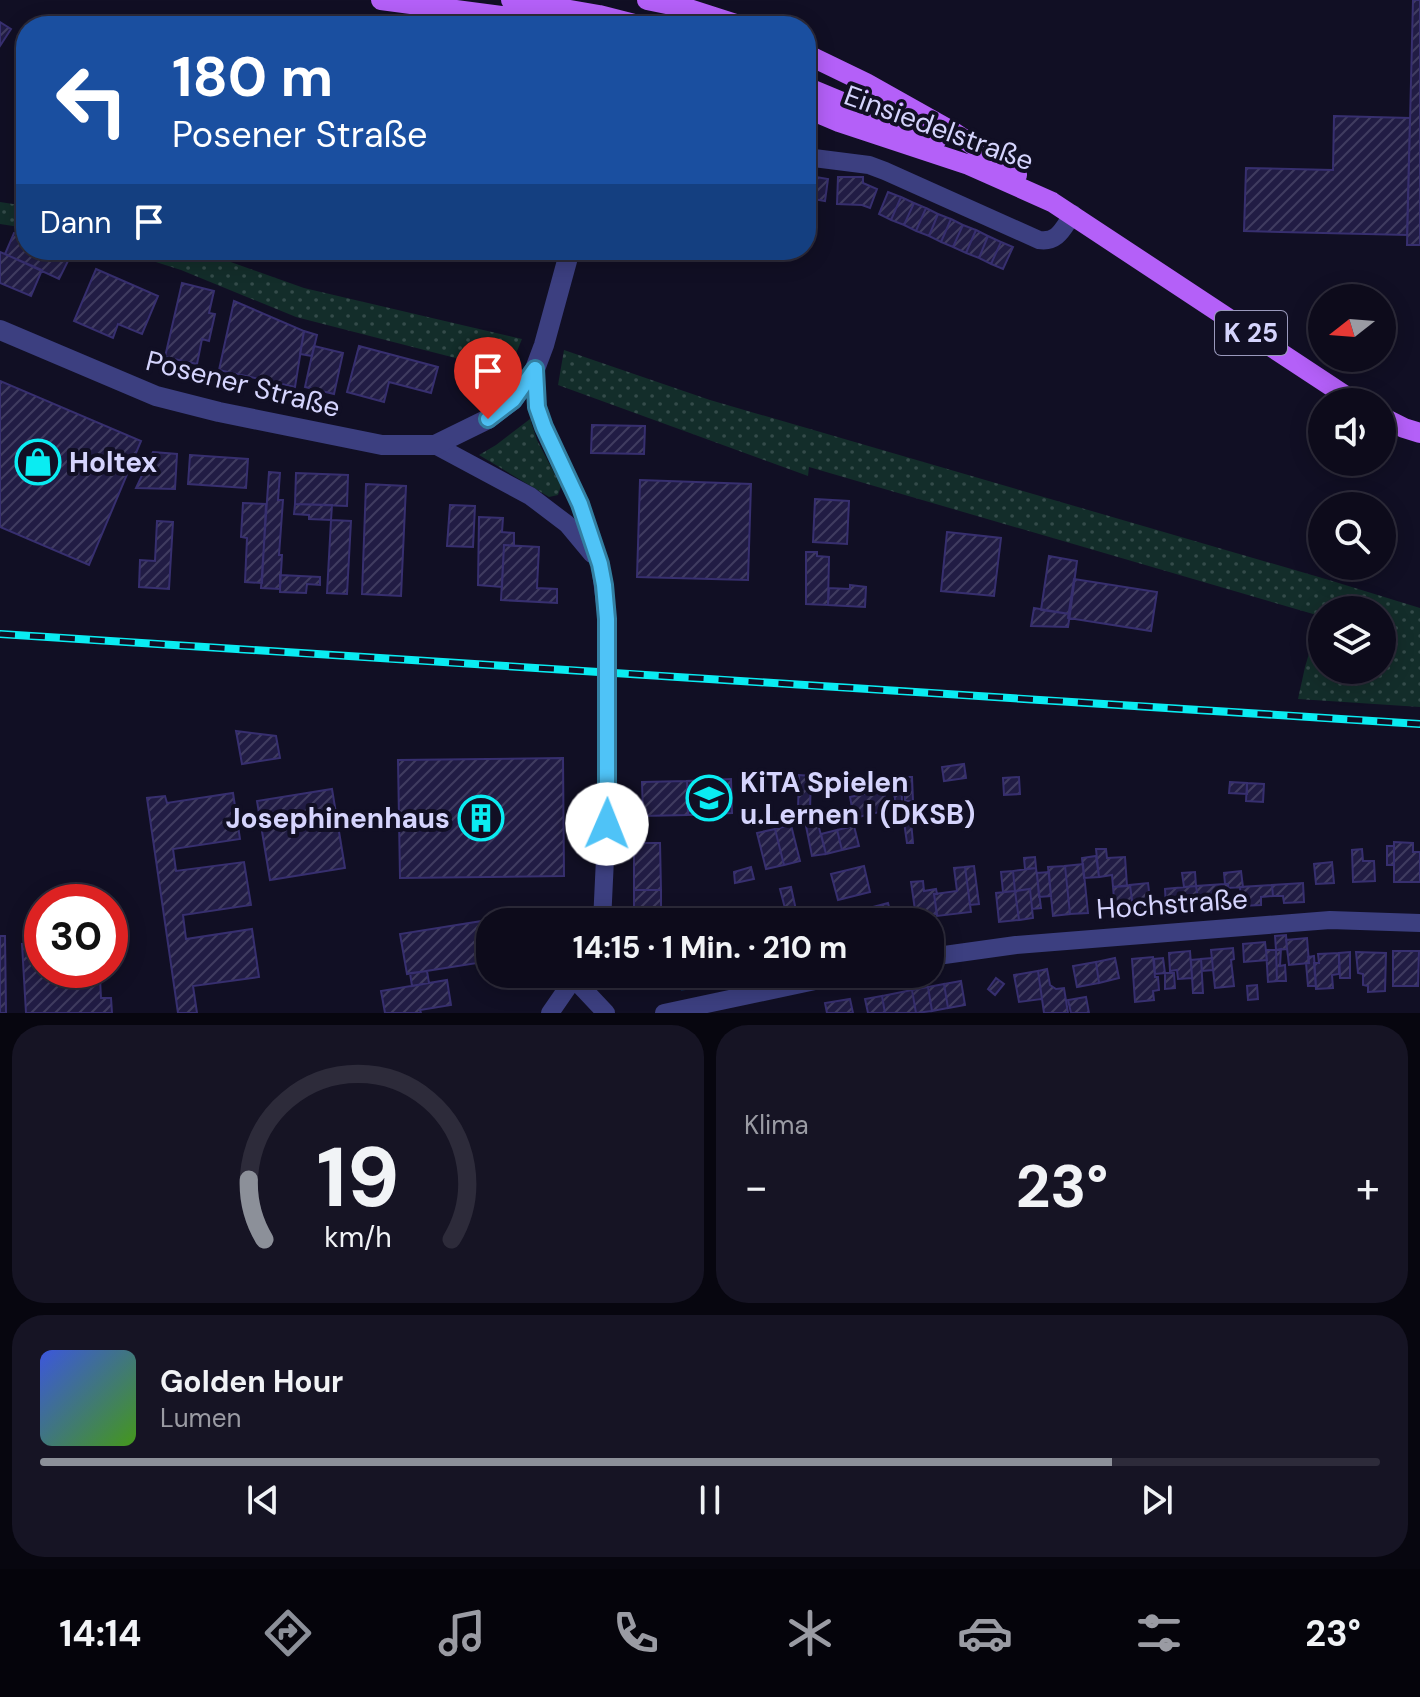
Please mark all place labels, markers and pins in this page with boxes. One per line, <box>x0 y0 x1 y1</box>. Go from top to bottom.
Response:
pin <box>454 337 522 419</box>
shop icon: Holtex <box>14 438 62 486</box>
place label: Holtex <box>69 444 157 481</box>
place label: KiTA Spielen u.Lernen I (DKSB) <box>740 764 975 833</box>
school or university icon: KiTA Spielen u.Lernen I (DKSB) <box>685 774 733 822</box>
building icon: Josephinenhaus <box>457 794 505 842</box>
place label: Josephinenhaus <box>225 800 450 837</box>

